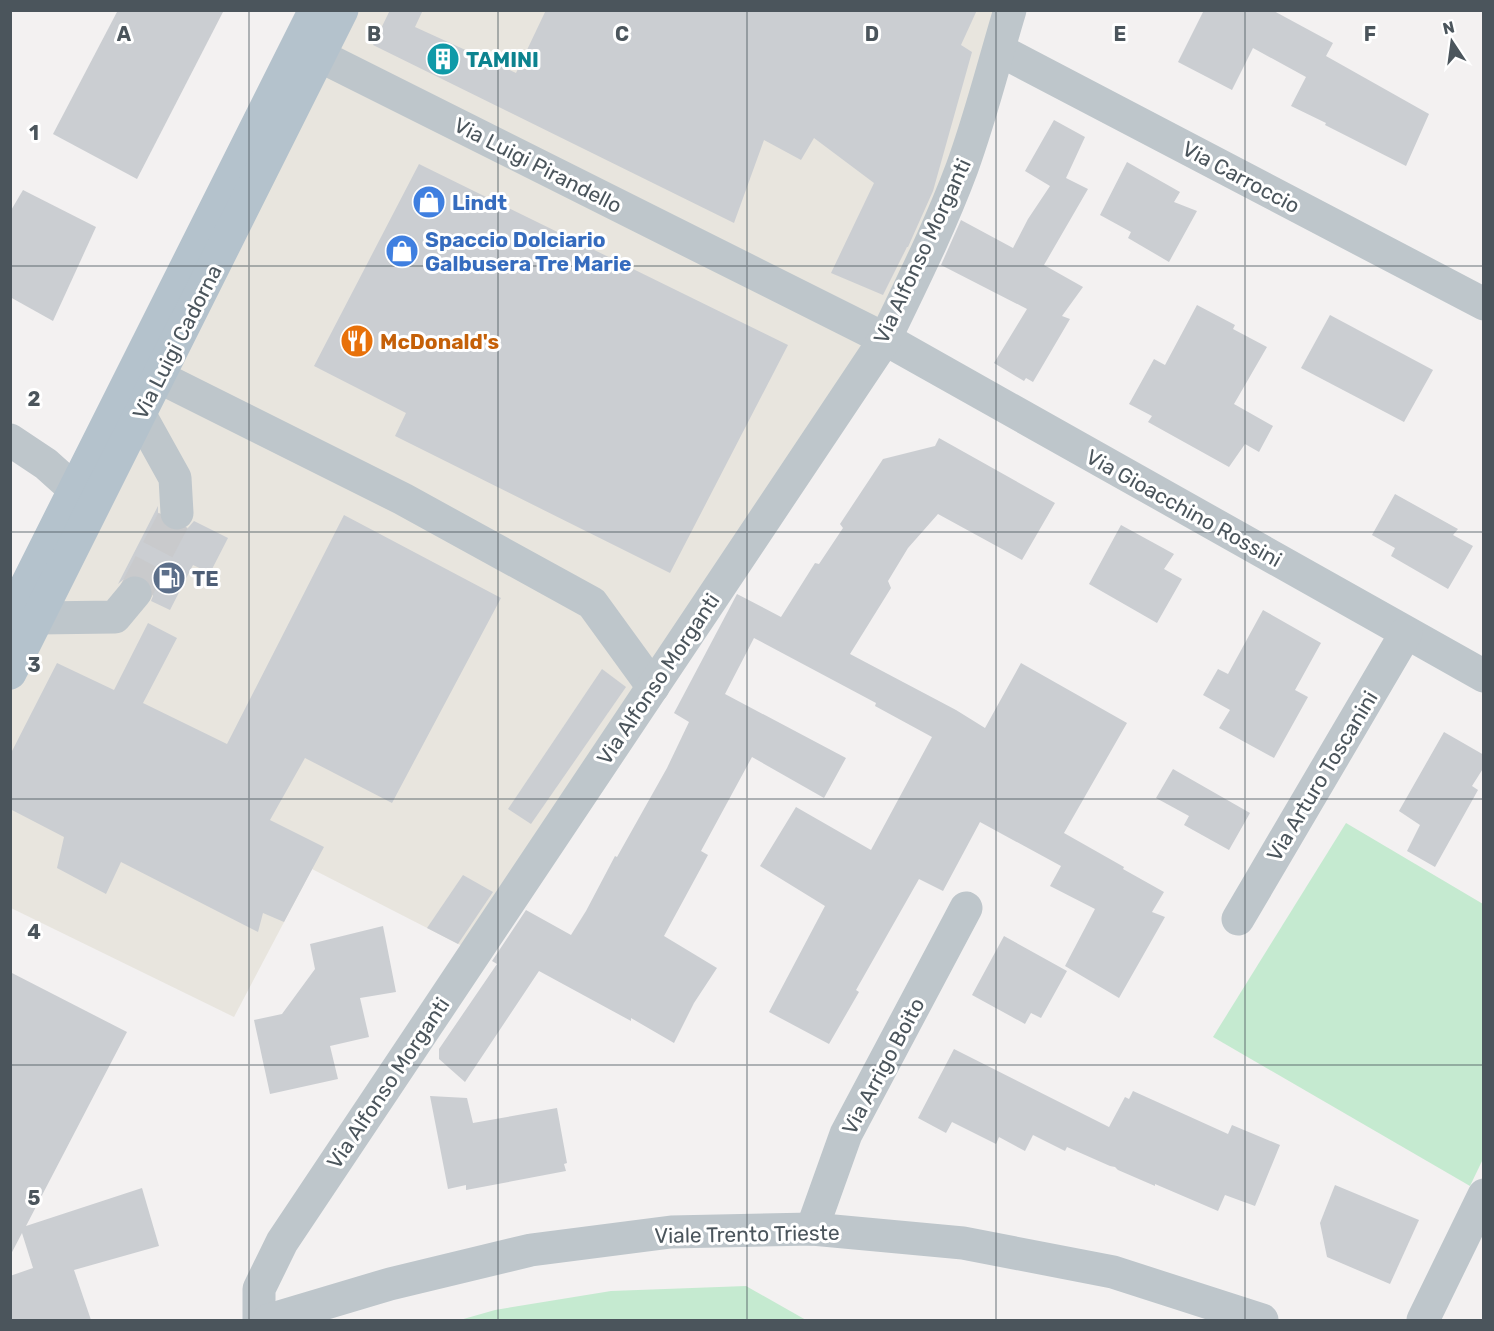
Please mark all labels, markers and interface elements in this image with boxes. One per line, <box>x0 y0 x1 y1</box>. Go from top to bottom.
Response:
north arrow <box>1422 12 1482 72</box>
text: N <box>1441 17 1456 38</box>
text: A <box>117 22 132 46</box>
text: B <box>367 22 381 46</box>
text: C <box>615 22 629 46</box>
text: D <box>865 22 879 46</box>
text: E <box>1114 22 1126 46</box>
text: F <box>1364 22 1376 46</box>
building icon: TAMINI <box>425 41 461 77</box>
place label: TAMINI <box>466 47 539 72</box>
street label: Via Luigi Pirandello <box>450 112 626 218</box>
text: 1 <box>29 121 39 145</box>
street label: Via Carroccio <box>1178 136 1304 218</box>
street label: Via Alfonso Morganti <box>868 155 976 347</box>
shop icon: Lindt <box>411 184 447 220</box>
place label: Lindt <box>452 190 507 215</box>
place label: Spaccio Dolciario Galbusera Tre Marie <box>425 227 631 276</box>
shop icon: Spaccio Dolciario Galbusera Tre Marie <box>384 233 420 269</box>
street label: Via Luigi Cadorna <box>127 261 227 423</box>
restaurant icon: McDonald's <box>339 323 375 359</box>
place label: McDonald's <box>380 329 499 354</box>
text: 2 <box>28 387 41 411</box>
street label: Via Gioacchino Rossini <box>1082 444 1286 572</box>
fuel station icon: TE <box>151 560 187 596</box>
place label: TE <box>192 566 219 591</box>
street label: Via Alfonso Morganti <box>591 589 725 769</box>
text: 3 <box>27 653 41 677</box>
street label: Via Arturo Toscanini <box>1261 686 1383 866</box>
text: 4 <box>27 920 41 944</box>
street label: Via Alfonso Morganti <box>321 993 455 1173</box>
street label: Via Arrigo Boito <box>836 993 930 1139</box>
text: 5 <box>28 1186 41 1210</box>
street label: Viale Trento Trieste <box>654 1220 840 1248</box>

